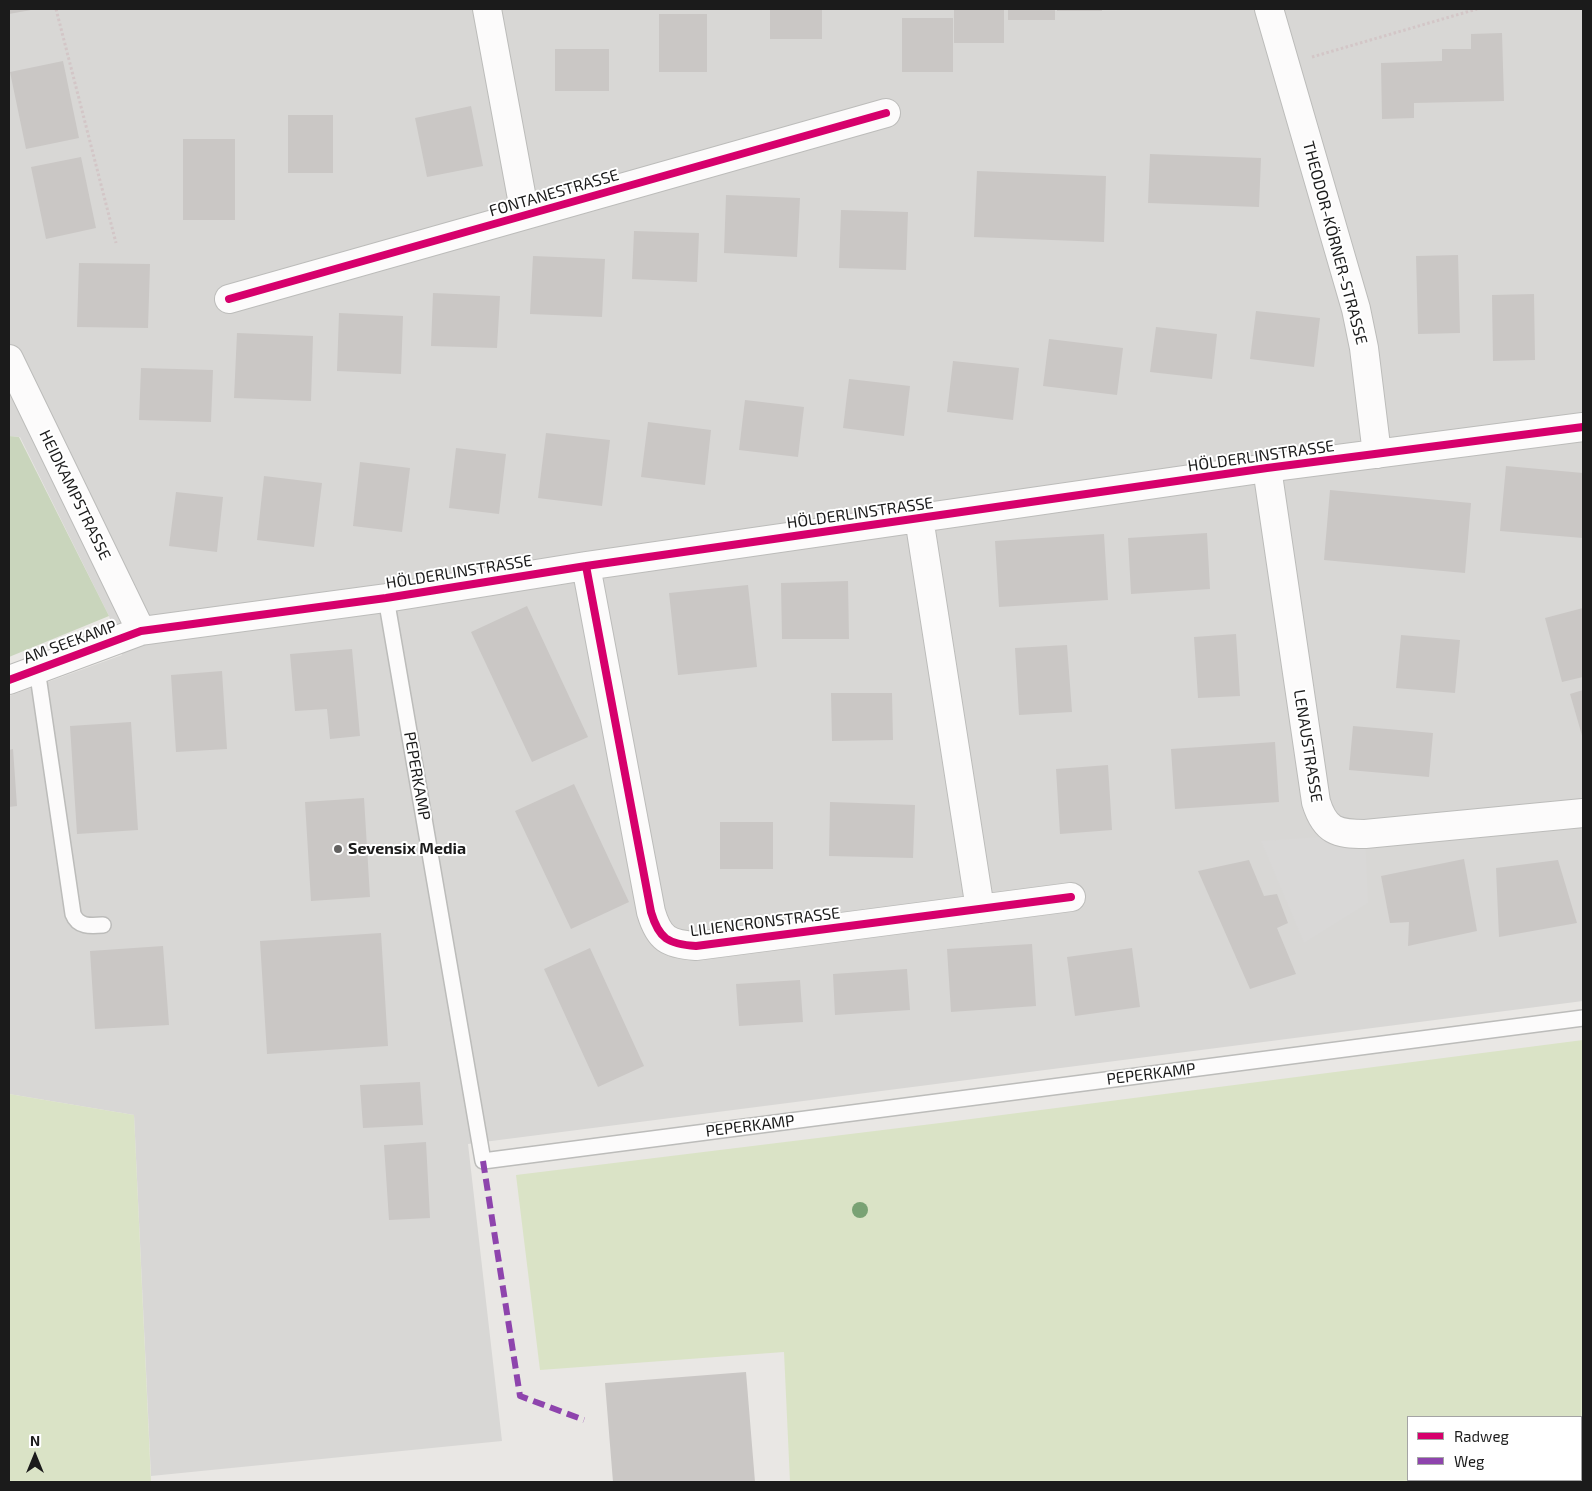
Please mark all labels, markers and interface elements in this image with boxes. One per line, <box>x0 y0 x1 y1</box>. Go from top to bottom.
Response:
street label: THEODOR-KÖRNER-STRASSE <box>1299 139 1371 347</box>
street label: FONTANESTRASSE <box>487 165 621 221</box>
street label: HEIDKAMPSTRASSE <box>35 427 115 563</box>
street label: HÖLDERLINSTRASSE <box>1186 436 1336 476</box>
street label: HÖLDERLINSTRASSE <box>785 493 935 533</box>
street label: HÖLDERLINSTRASSE <box>385 551 533 593</box>
street label: AM SEEKAMP <box>21 616 119 668</box>
street label: LENAUSTRASSE <box>1290 688 1326 804</box>
street label: PEPERKAMP <box>400 730 434 822</box>
place label: Sevensix Media <box>348 839 466 859</box>
marker: Sevensix Media <box>332 843 344 855</box>
street label: LILIENCRONSTRASSE <box>689 903 841 941</box>
street label: PEPERKAMP <box>1105 1059 1197 1089</box>
street label: PEPERKAMP <box>704 1111 796 1141</box>
legend <box>1407 1416 1582 1481</box>
text: Radweg <box>1454 1427 1509 1445</box>
north arrow <box>10 1431 60 1481</box>
text: N <box>30 1432 40 1449</box>
text: Weg <box>1454 1452 1484 1470</box>

